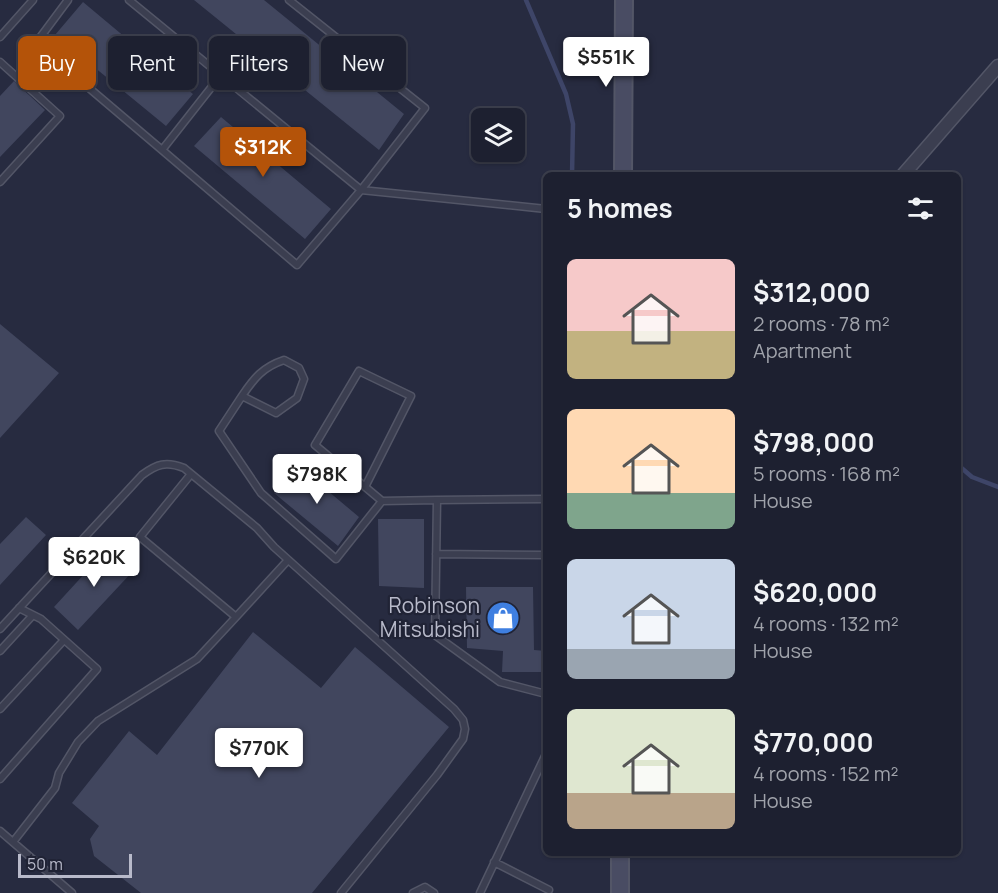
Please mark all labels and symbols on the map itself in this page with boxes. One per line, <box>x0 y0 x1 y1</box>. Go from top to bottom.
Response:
pin: $551K <box>564 37 648 88</box>
pin: $312K <box>221 127 305 178</box>
pin: $798K <box>275 454 359 505</box>
pin: $620K <box>52 537 136 588</box>
place label: Robinson Mitsubishi <box>380 591 480 643</box>
shop icon: Robinson Mitsubishi <box>485 600 521 636</box>
pin: $770K <box>217 728 301 779</box>
scale bar <box>18 851 132 878</box>

